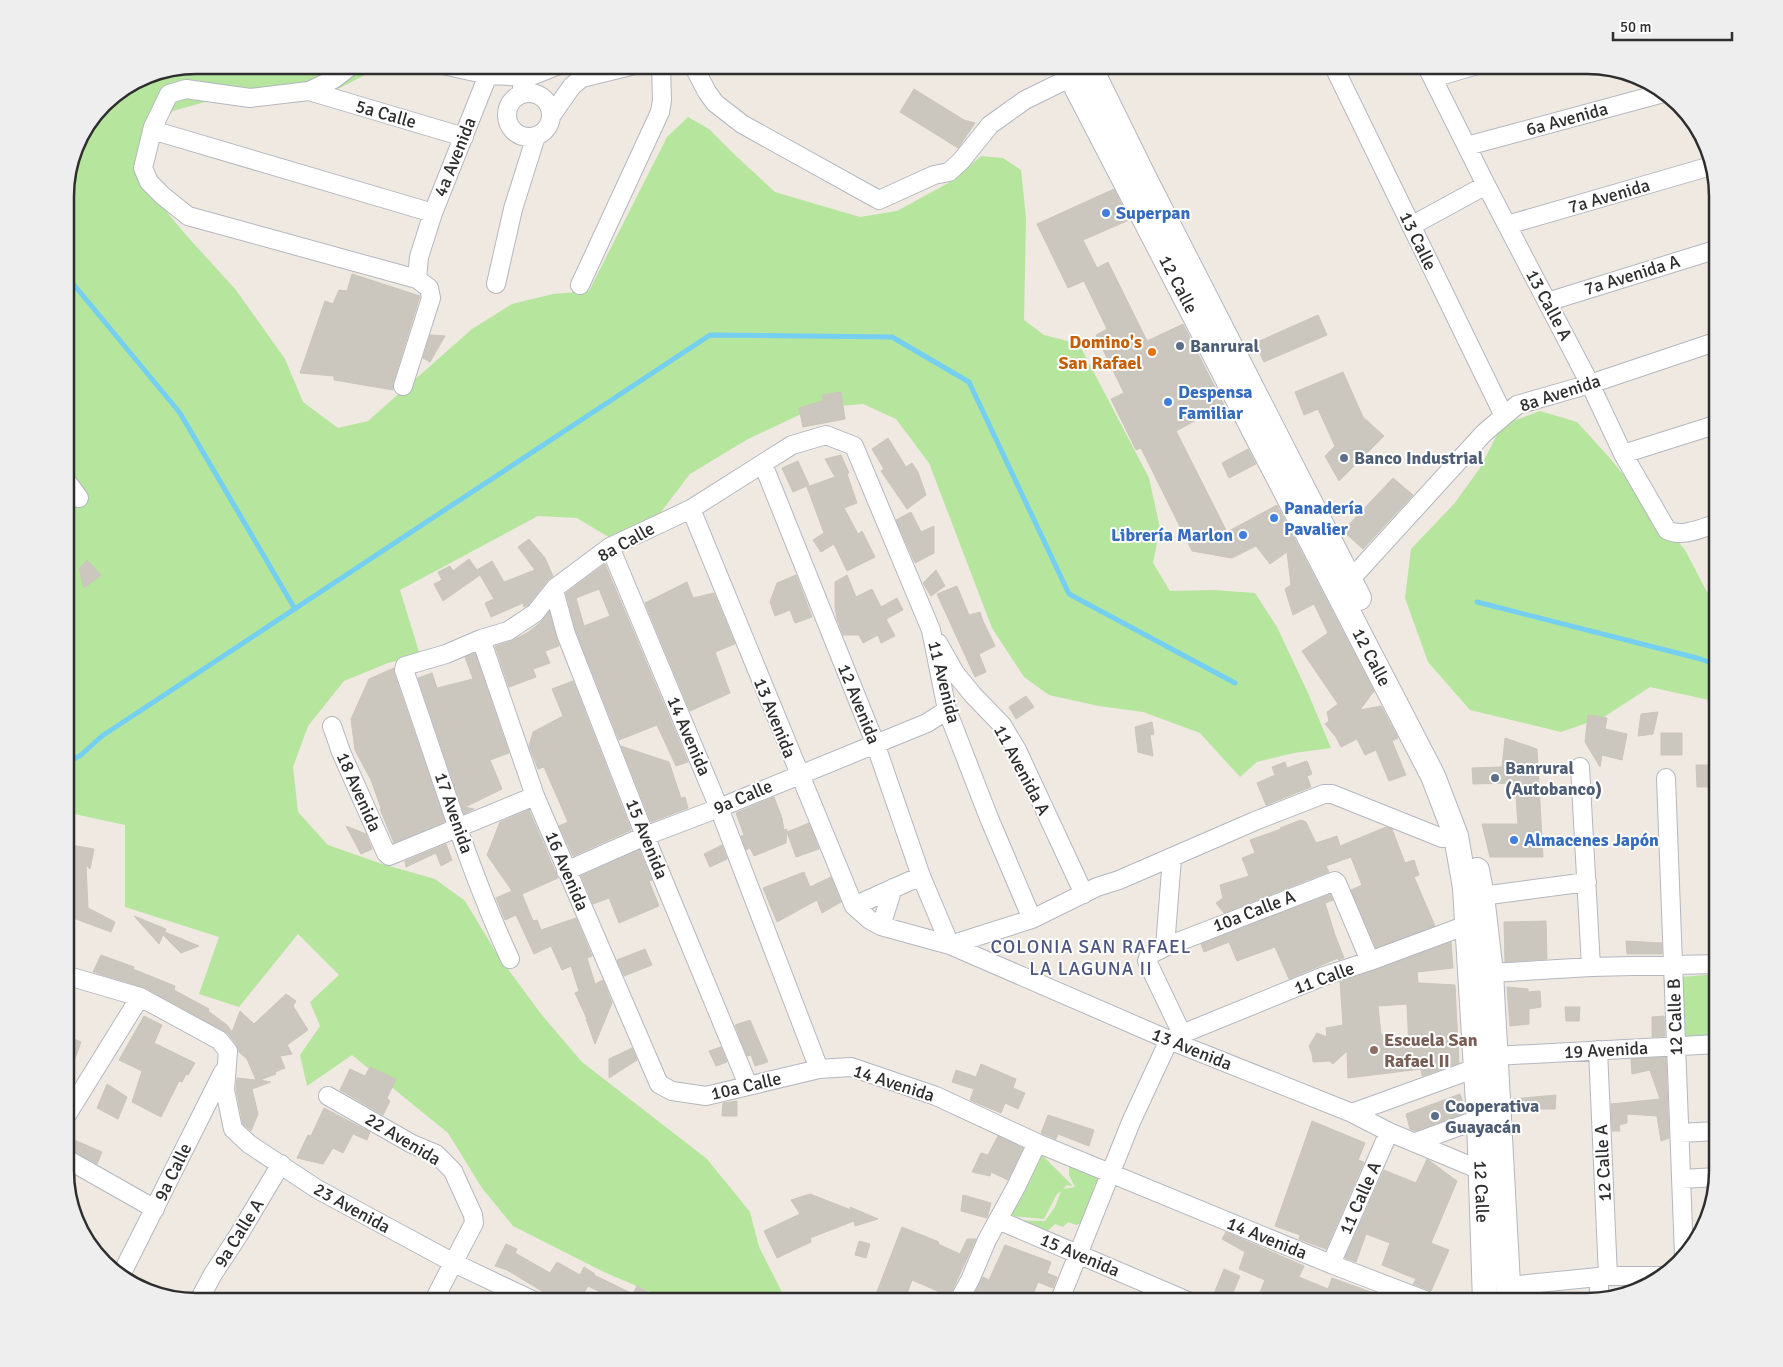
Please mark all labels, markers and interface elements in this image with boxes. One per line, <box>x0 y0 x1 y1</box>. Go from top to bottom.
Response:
scale bar <box>1613 10 1732 42</box>
text: 50 m <box>1620 18 1651 36</box>
street label: 5a Calle <box>353 95 419 133</box>
street label: 6a Avenida <box>1524 98 1610 140</box>
street label: 4a Avenida <box>429 114 481 200</box>
street label: 7a Avenida <box>1566 174 1652 218</box>
place label: Superpan <box>1116 202 1191 224</box>
marker: Superpan <box>1100 207 1112 219</box>
street label: 13 Calle <box>1394 208 1442 274</box>
street label: 7a Avenida A <box>1582 250 1682 300</box>
street label: 12 Calle <box>1154 251 1202 317</box>
street label: 13 Calle A <box>1521 266 1577 344</box>
place label: Domino's San Rafael <box>1059 331 1142 374</box>
place label: Banrural <box>1190 335 1259 357</box>
marker: Banrural <box>1174 340 1186 352</box>
marker: Domino's San Rafael <box>1146 346 1158 358</box>
street label: 8a Avenida <box>1517 370 1603 416</box>
place label: Despensa Familiar <box>1178 381 1253 424</box>
marker: Despensa Familiar <box>1162 396 1174 408</box>
place label: Banco Industrial <box>1354 447 1484 469</box>
marker: Banco Industrial <box>1338 452 1350 464</box>
place label: Panadería Pavalier <box>1284 497 1363 540</box>
marker: Panadería Pavalier <box>1268 512 1280 524</box>
street label: 8a Calle <box>594 517 658 567</box>
place label: Librería Marlon <box>1111 524 1233 546</box>
marker: Librería Marlon <box>1237 529 1249 541</box>
street label: 12 Calle <box>1347 624 1396 690</box>
street label: 11 Avenida <box>923 638 965 726</box>
street label: 12 Avenida <box>833 661 885 747</box>
street label: 13 Avenida <box>749 675 801 761</box>
street label: 14 Avenida <box>662 693 716 779</box>
street label: 11 Avenida A <box>989 721 1055 819</box>
street label: 18 Avenida <box>332 749 386 835</box>
place label: Banrural (Autobanco) <box>1505 757 1602 800</box>
street label: 17 Avenida <box>430 769 478 857</box>
marker: Banrural (Autobanco) <box>1489 772 1501 784</box>
street label: 9a Calle <box>710 775 776 819</box>
street label: 15 Avenida <box>621 796 673 882</box>
street label: 16 Avenida <box>540 828 594 914</box>
place label: Almacenes Japón <box>1524 829 1659 851</box>
marker: Almacenes Japón <box>1508 834 1520 846</box>
street label: 10a Calle A <box>1210 885 1298 937</box>
district label: COLONIA SAN RAFAEL LA LAGUNA II <box>990 935 1192 981</box>
street label: 11 Calle <box>1291 957 1357 999</box>
street label: 12 Calle B <box>1663 978 1687 1056</box>
street label: 13 Avenida <box>1149 1023 1235 1075</box>
place label: Escuela San Rafael II <box>1384 1029 1478 1072</box>
street label: 19 Avenida <box>1563 1037 1649 1063</box>
marker: Escuela San Rafael II <box>1368 1044 1380 1056</box>
street label: 14 Avenida <box>850 1059 938 1107</box>
street label: 10a Calle <box>709 1067 783 1105</box>
place label: Cooperativa Guayacán <box>1445 1095 1539 1138</box>
street label: 22 Avenida <box>361 1108 445 1170</box>
marker: Cooperativa Guayacán <box>1429 1110 1441 1122</box>
street label: 12 Calle A <box>1590 1124 1616 1202</box>
street label: 9a Calle <box>150 1139 196 1205</box>
street label: 11 Calle A <box>1334 1158 1386 1238</box>
street label: 12 Calle <box>1469 1160 1493 1223</box>
street label: 23 Avenida <box>310 1178 394 1238</box>
street label: 9a Calle A <box>209 1195 269 1271</box>
street label: 14 Avenida <box>1224 1212 1310 1264</box>
street label: 15 Avenida <box>1037 1228 1123 1282</box>

